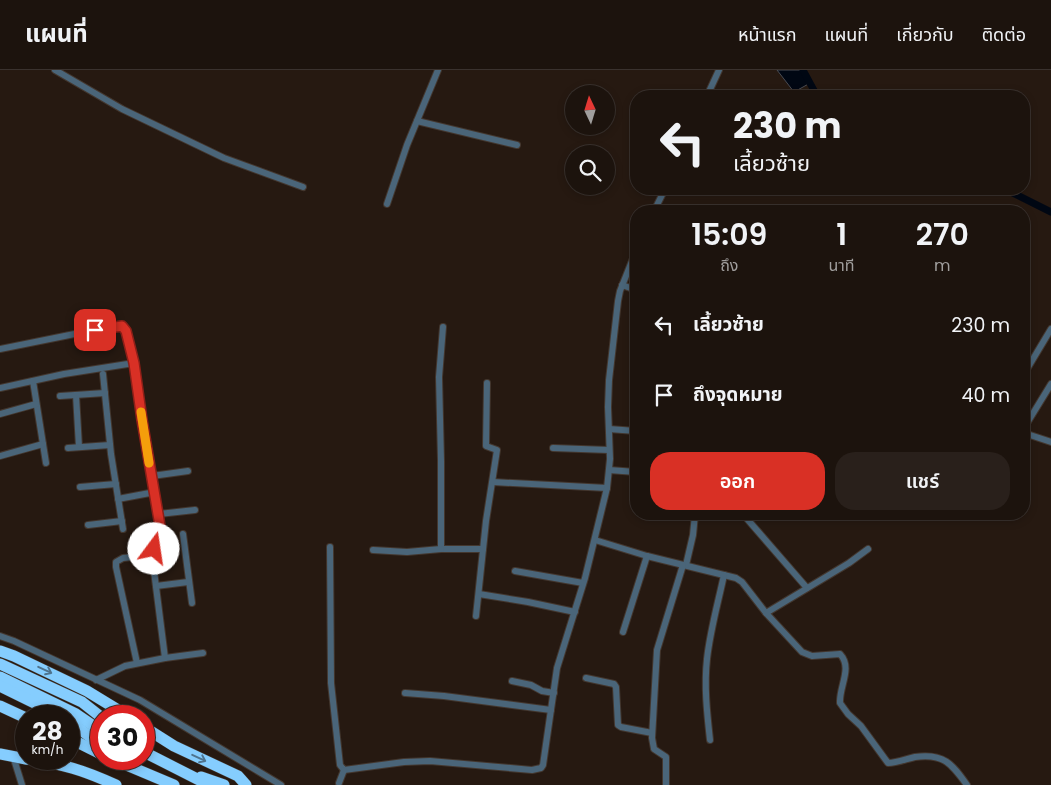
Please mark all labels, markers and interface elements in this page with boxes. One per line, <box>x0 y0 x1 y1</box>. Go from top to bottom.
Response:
text: แผนที่ <box>25 17 88 50</box>
text: หน้าแรก <box>738 22 796 47</box>
text: แผนที่ <box>824 22 868 47</box>
text: เกี่ยวกับ <box>896 22 954 47</box>
text: ติดต่อ <box>982 22 1026 47</box>
north arrow <box>565 85 615 135</box>
map controls <box>565 85 615 195</box>
text: 230 m <box>733 101 841 150</box>
icon: left <box>650 110 715 175</box>
button: search <box>565 145 615 195</box>
text: เลี้ยวซ้าย <box>733 148 810 179</box>
text: 15:09 <box>691 213 767 256</box>
text: 1 <box>836 213 847 256</box>
text: 270 <box>916 213 969 256</box>
text: ถึง <box>720 254 738 277</box>
text: นาที <box>829 254 855 277</box>
text: m <box>934 254 951 277</box>
pin <box>74 309 116 351</box>
icon: left <box>650 311 678 339</box>
text: เลี้ยวซ้าย <box>693 311 764 338</box>
text: 230 m <box>951 312 1010 339</box>
icon: arrive <box>81 316 109 344</box>
icon: arrive <box>650 381 678 409</box>
text: ถึงจุดหมาย <box>693 381 783 408</box>
text: 40 m <box>961 382 1010 409</box>
button: ออก <box>650 452 825 510</box>
button: แชร์ <box>835 452 1010 510</box>
position arrow <box>127 522 179 574</box>
one-way arrow <box>37 666 52 676</box>
speed limit sign: 30 <box>90 705 155 770</box>
text: 28 <box>32 714 63 749</box>
text: km/h <box>32 741 63 758</box>
one-way arrow <box>191 754 206 763</box>

